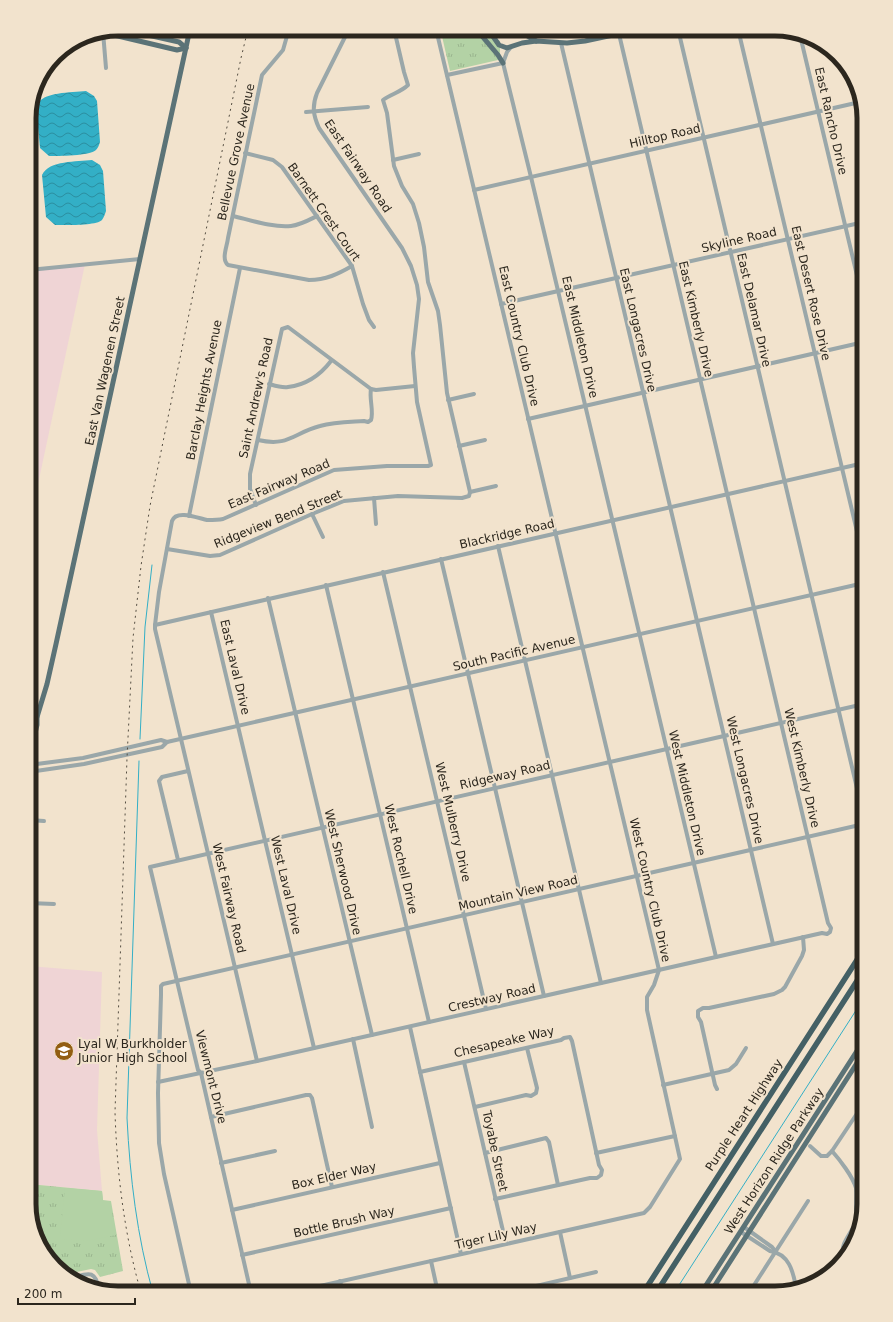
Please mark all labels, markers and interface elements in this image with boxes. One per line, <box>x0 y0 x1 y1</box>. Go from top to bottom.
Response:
street label: East Rancho Drive <box>812 66 850 176</box>
street label: Bellevue Grove Avenue <box>215 82 257 222</box>
street label: East Fairway Road <box>322 117 394 215</box>
street label: Hilltop Road <box>628 121 702 151</box>
street label: Barnett Crest Court <box>285 160 363 264</box>
street label: East Desert Rose Drive <box>789 224 833 362</box>
street label: Skyline Road <box>700 225 778 255</box>
street label: East Delamar Drive <box>734 252 774 368</box>
street label: East Kimberly Drive <box>676 260 716 378</box>
street label: East Country Club Drive <box>496 264 542 408</box>
street label: East Longacres Drive <box>617 267 659 393</box>
street label: East Middleton Drive <box>559 275 601 399</box>
street label: East Van Wagenen Street <box>82 295 128 447</box>
street label: Barclay Heights Avenue <box>184 319 224 461</box>
street label: Saint Andrew's Road <box>236 336 276 460</box>
street label: East Fairway Road <box>226 456 332 512</box>
street label: Ridgeview Bend Street <box>212 487 344 551</box>
street label: Blackridge Road <box>458 516 556 552</box>
street label: East Laval Drive <box>217 618 253 716</box>
street label: South Pacific Avenue <box>451 632 577 674</box>
street label: West Kimberly Drive <box>781 707 823 829</box>
street label: West Longacres Drive <box>724 715 766 845</box>
street label: West Middleton Drive <box>666 729 708 857</box>
street label: Ridgeway Road <box>458 758 552 792</box>
street label: West Mulberry Drive <box>432 761 474 883</box>
street label: West Rochell Drive <box>382 803 420 915</box>
street label: West Sherwood Drive <box>322 808 364 936</box>
street label: West Country Club Drive <box>627 817 673 963</box>
street label: West Laval Drive <box>268 834 304 936</box>
street label: West Fairway Road <box>209 841 249 955</box>
street label: Mountain View Road <box>457 872 579 914</box>
street label: Crestway Road <box>447 981 537 1015</box>
street label: Chesapeake Way <box>452 1024 556 1060</box>
street label: Viewmont Drive <box>193 1029 229 1125</box>
place label: Lyal W Burkholder Junior High School <box>77 1037 187 1065</box>
school or university icon: Lyal W Burkholder Junior High School <box>53 1040 75 1062</box>
street label: Purple Heart Highway <box>703 1056 785 1174</box>
street label: West Horizon Ridge Parkway <box>721 1085 827 1237</box>
street label: Toyabe Street <box>479 1108 510 1193</box>
street label: Box Elder Way <box>290 1159 378 1193</box>
street label: Bottle Brush Way <box>292 1204 396 1240</box>
street label: Tiger Lily Way <box>453 1220 538 1252</box>
scale bar <box>18 1280 135 1306</box>
text: 200 m <box>24 1287 62 1301</box>

